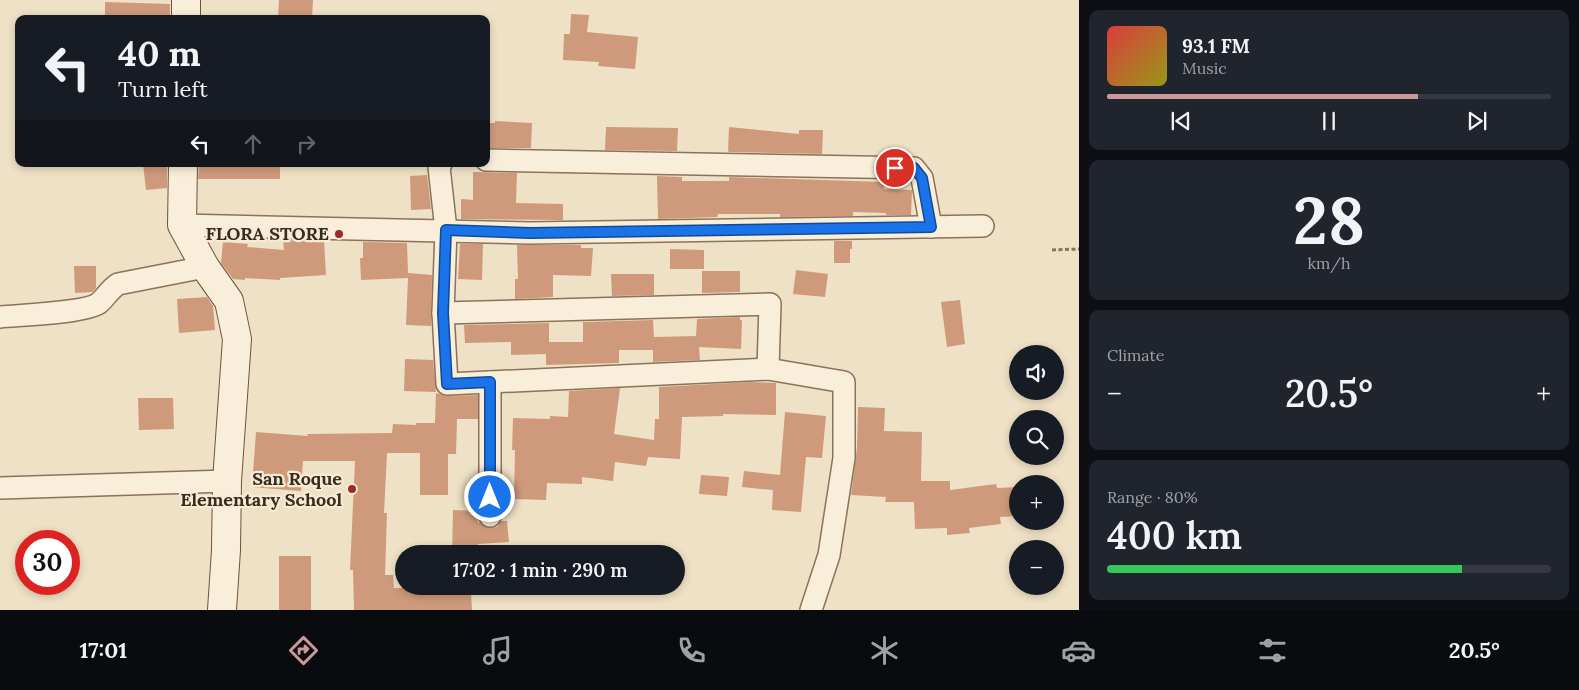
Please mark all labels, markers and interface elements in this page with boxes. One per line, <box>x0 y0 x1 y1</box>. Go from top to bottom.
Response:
text: 40 m <box>118 31 201 76</box>
text: 93.1 FM <box>1182 34 1250 58</box>
icon: left <box>35 35 100 100</box>
text: Music <box>1182 58 1227 78</box>
text: Turn left <box>118 75 208 103</box>
icon: previous <box>1167 107 1195 135</box>
icon: pause <box>1315 107 1343 135</box>
icon: next <box>1463 107 1491 135</box>
icon: left <box>186 130 214 158</box>
icon: ahead <box>239 130 267 158</box>
icon: right <box>292 130 320 158</box>
pin <box>874 147 916 189</box>
icon: arrive <box>881 154 909 182</box>
text: 28 <box>1293 179 1365 262</box>
place label: FLORA STORE <box>205 222 329 245</box>
marker: FLORA STORE <box>333 228 345 240</box>
text: km/h <box>1307 253 1351 273</box>
map controls <box>1009 345 1064 595</box>
button: sound <box>1009 345 1064 400</box>
text: Climate <box>1107 345 1164 365</box>
text: 20.5° <box>1285 369 1373 417</box>
text: − <box>1107 376 1122 412</box>
text: + <box>1536 376 1551 412</box>
button: search <box>1009 410 1064 465</box>
place label: San Roque Elementary School <box>180 467 342 511</box>
position arrow <box>463 470 515 522</box>
button: + <box>1009 475 1064 530</box>
marker: San Roque Elementary School <box>346 483 358 495</box>
text: Range · 80% <box>1107 487 1198 507</box>
text: 400 km <box>1107 511 1242 559</box>
speed limit sign: 30 <box>15 530 80 595</box>
button: − <box>1009 540 1064 595</box>
text: 17:02 · 1 min · 290 m <box>452 558 628 582</box>
icon: directions <box>286 633 321 668</box>
icon: music <box>480 633 515 668</box>
icon: phone <box>674 633 709 668</box>
icon: climate <box>867 633 902 668</box>
icon: car <box>1061 633 1096 668</box>
icon: filters <box>1255 633 1290 668</box>
text: 17:01 <box>79 636 127 664</box>
text: 20.5° <box>1449 636 1500 664</box>

